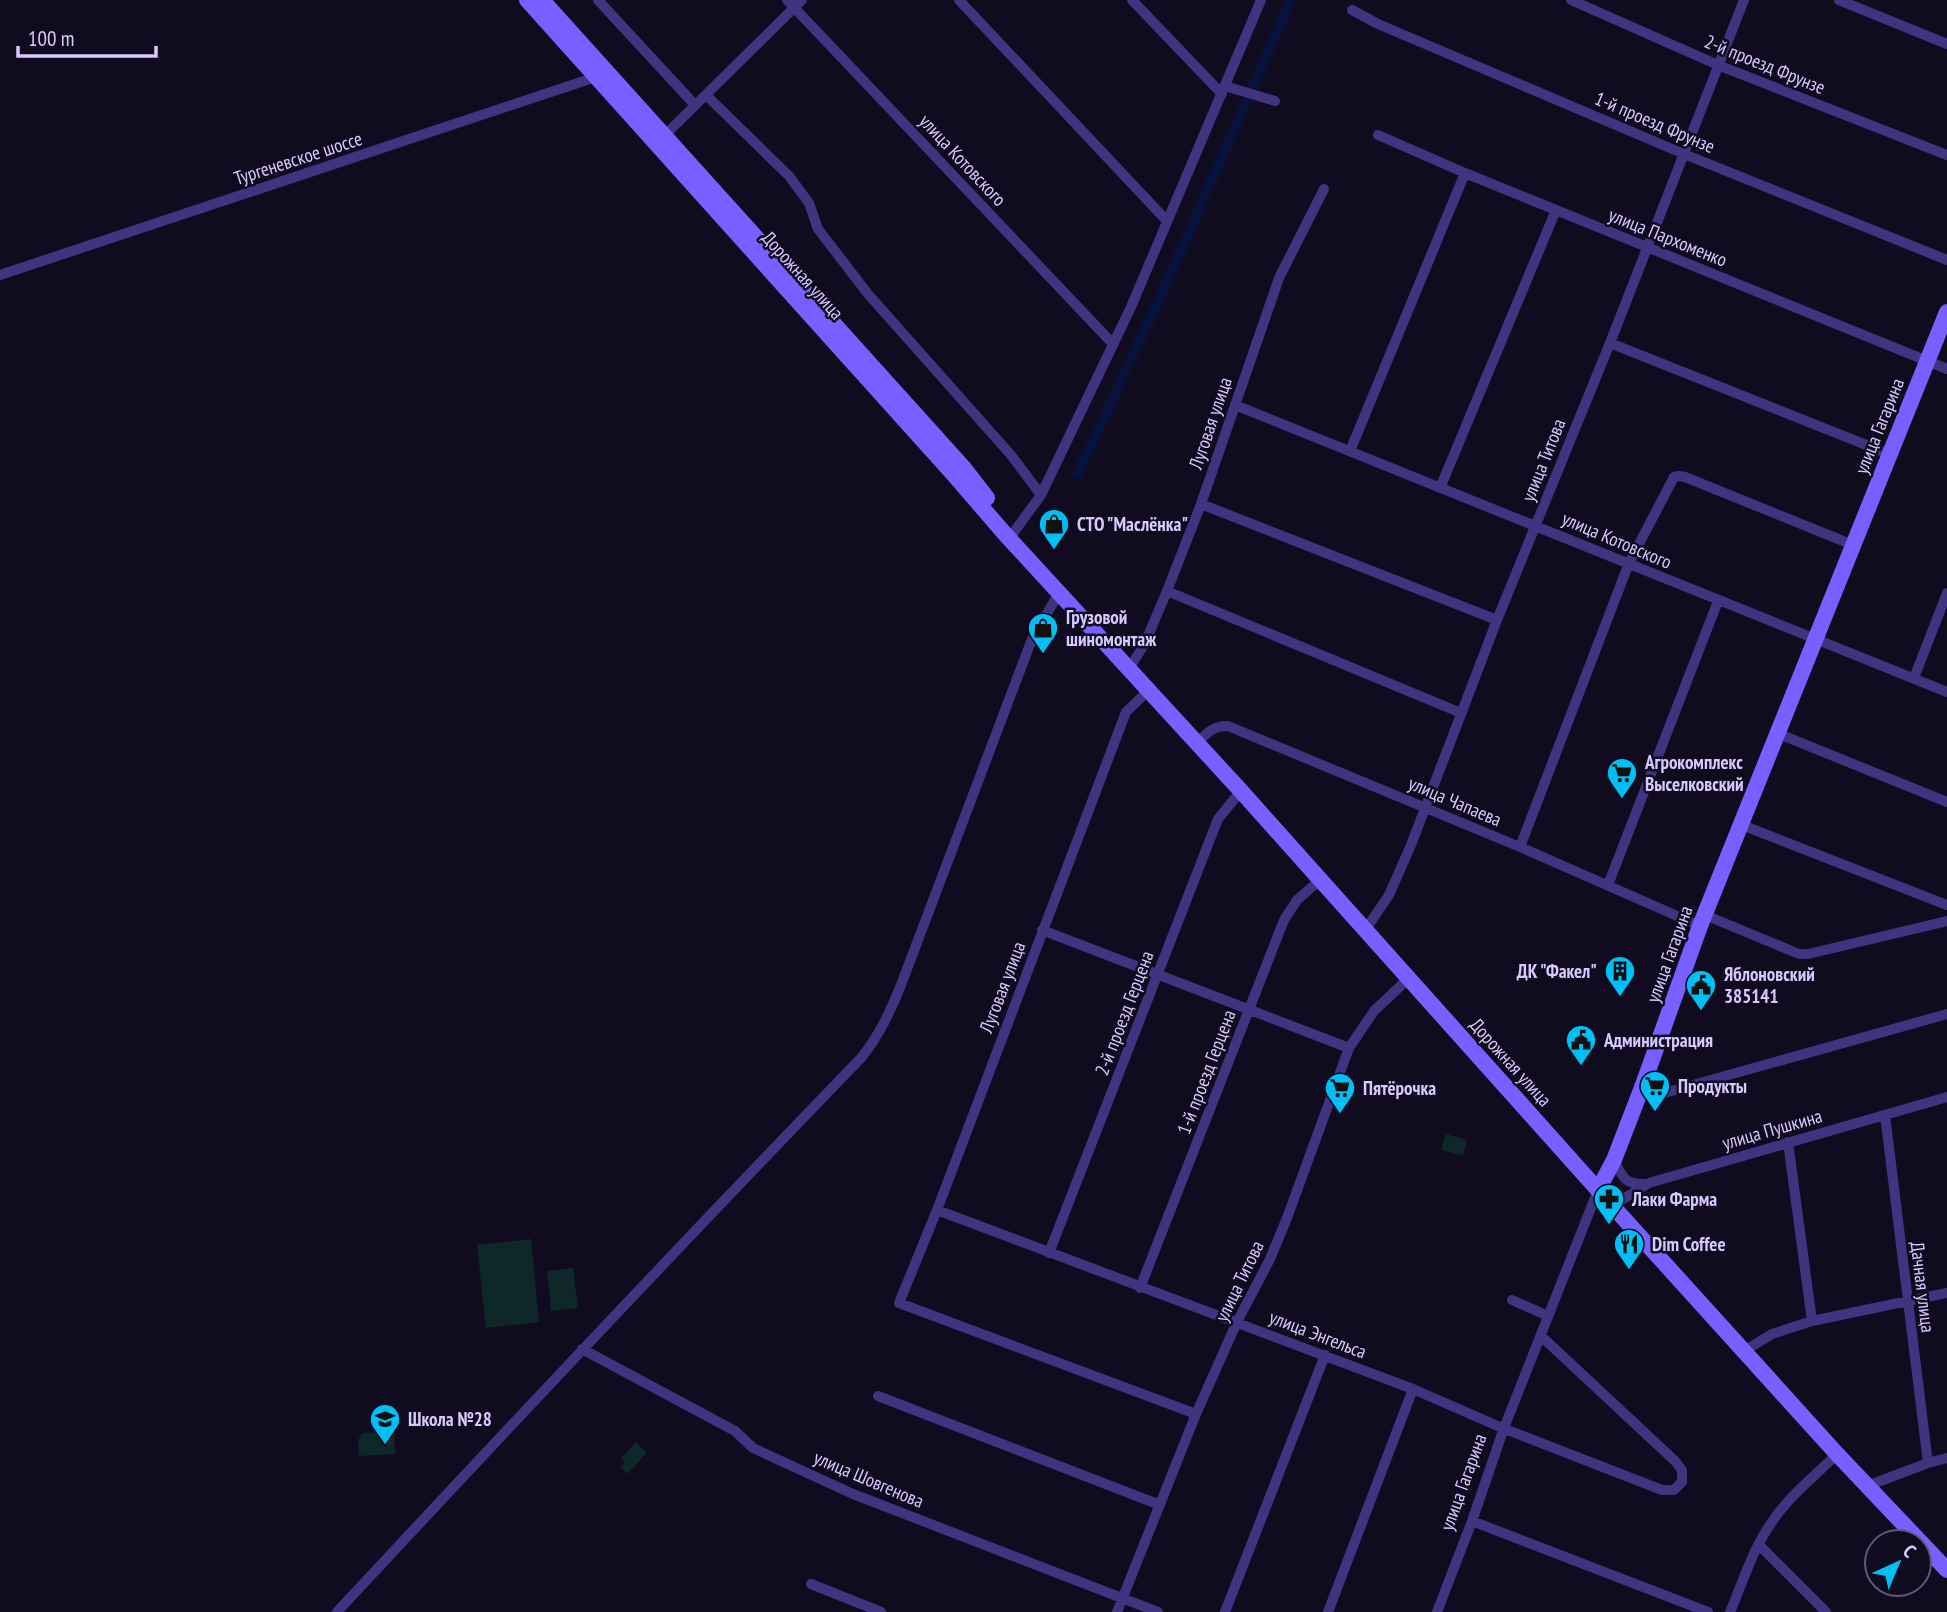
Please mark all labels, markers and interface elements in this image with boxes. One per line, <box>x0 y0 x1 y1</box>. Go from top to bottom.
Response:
scale bar <box>18 14 156 58</box>
text: 100 m <box>28 25 74 52</box>
street label: 2-й проезд Фрунзе <box>1701 29 1829 99</box>
street label: 1-й проезд Фрунзе <box>1591 86 1719 158</box>
street label: улица Котовского <box>914 109 1012 211</box>
street label: Тургеневское шоссе <box>231 126 365 190</box>
street label: улица Пархоменко <box>1605 202 1731 272</box>
street label: Дорожная улица <box>757 226 849 324</box>
street label: Луговая улица <box>1183 374 1237 473</box>
street label: улица Гагарина <box>1849 375 1909 477</box>
street label: улица Титова <box>1516 415 1570 505</box>
street label: улица Котовского <box>1558 506 1676 574</box>
shop icon: СТО "Маслёнка" <box>1037 507 1071 551</box>
place label: СТО "Маслёнка" <box>1077 512 1188 536</box>
place label: Грузовой шиномонтаж <box>1066 605 1157 651</box>
shop icon: Грузовой шиномонтаж <box>1026 611 1060 655</box>
place label: Агрокомплекс Выселковский <box>1644 750 1744 796</box>
supermarket icon: Агрокомплекс Выселковский <box>1605 756 1639 800</box>
street label: улица Чапаева <box>1405 771 1505 831</box>
street label: улица Гагарина <box>1640 902 1698 1006</box>
street label: Луговая улица <box>973 938 1030 1037</box>
street label: 2-й проезд Герцена <box>1089 947 1159 1079</box>
building icon: ДК "Факел" <box>1603 954 1637 998</box>
place label: ДК "Факел" <box>1517 959 1597 983</box>
place label: Яблоновский 385141 <box>1724 962 1815 1008</box>
public building icon: Яблоновский 385141 <box>1684 968 1718 1012</box>
street label: 1-й проезд Герцена <box>1171 1006 1241 1138</box>
street label: Дорожная улица <box>1465 1013 1557 1111</box>
public building icon: Администрация <box>1564 1023 1598 1067</box>
place label: Администрация <box>1603 1028 1713 1052</box>
supermarket icon: Продукты <box>1638 1069 1672 1113</box>
supermarket icon: Пятёрочка <box>1323 1071 1357 1115</box>
place label: Продукты <box>1678 1074 1747 1098</box>
place label: Пятёрочка <box>1363 1076 1436 1100</box>
street label: улица Пушкина <box>1719 1103 1825 1155</box>
pharmacy icon: Лаки Фарма <box>1592 1182 1626 1226</box>
place label: Лаки Фарма <box>1631 1187 1717 1211</box>
restaurant icon: Dim Coffee <box>1612 1227 1646 1271</box>
place label: Dim Coffee <box>1652 1232 1726 1256</box>
street label: улица Титова <box>1209 1237 1269 1325</box>
street label: Дачная улица <box>1906 1240 1940 1334</box>
street label: улица Энгельса <box>1266 1304 1370 1364</box>
school or university icon: Школа №28 <box>368 1402 402 1446</box>
place label: Школа №28 <box>408 1407 492 1431</box>
street label: улица Гагарина <box>1434 1430 1492 1534</box>
street label: улица Шовгенова <box>810 1445 928 1513</box>
north arrow <box>1863 1528 1933 1598</box>
text: С <box>1898 1539 1921 1563</box>

